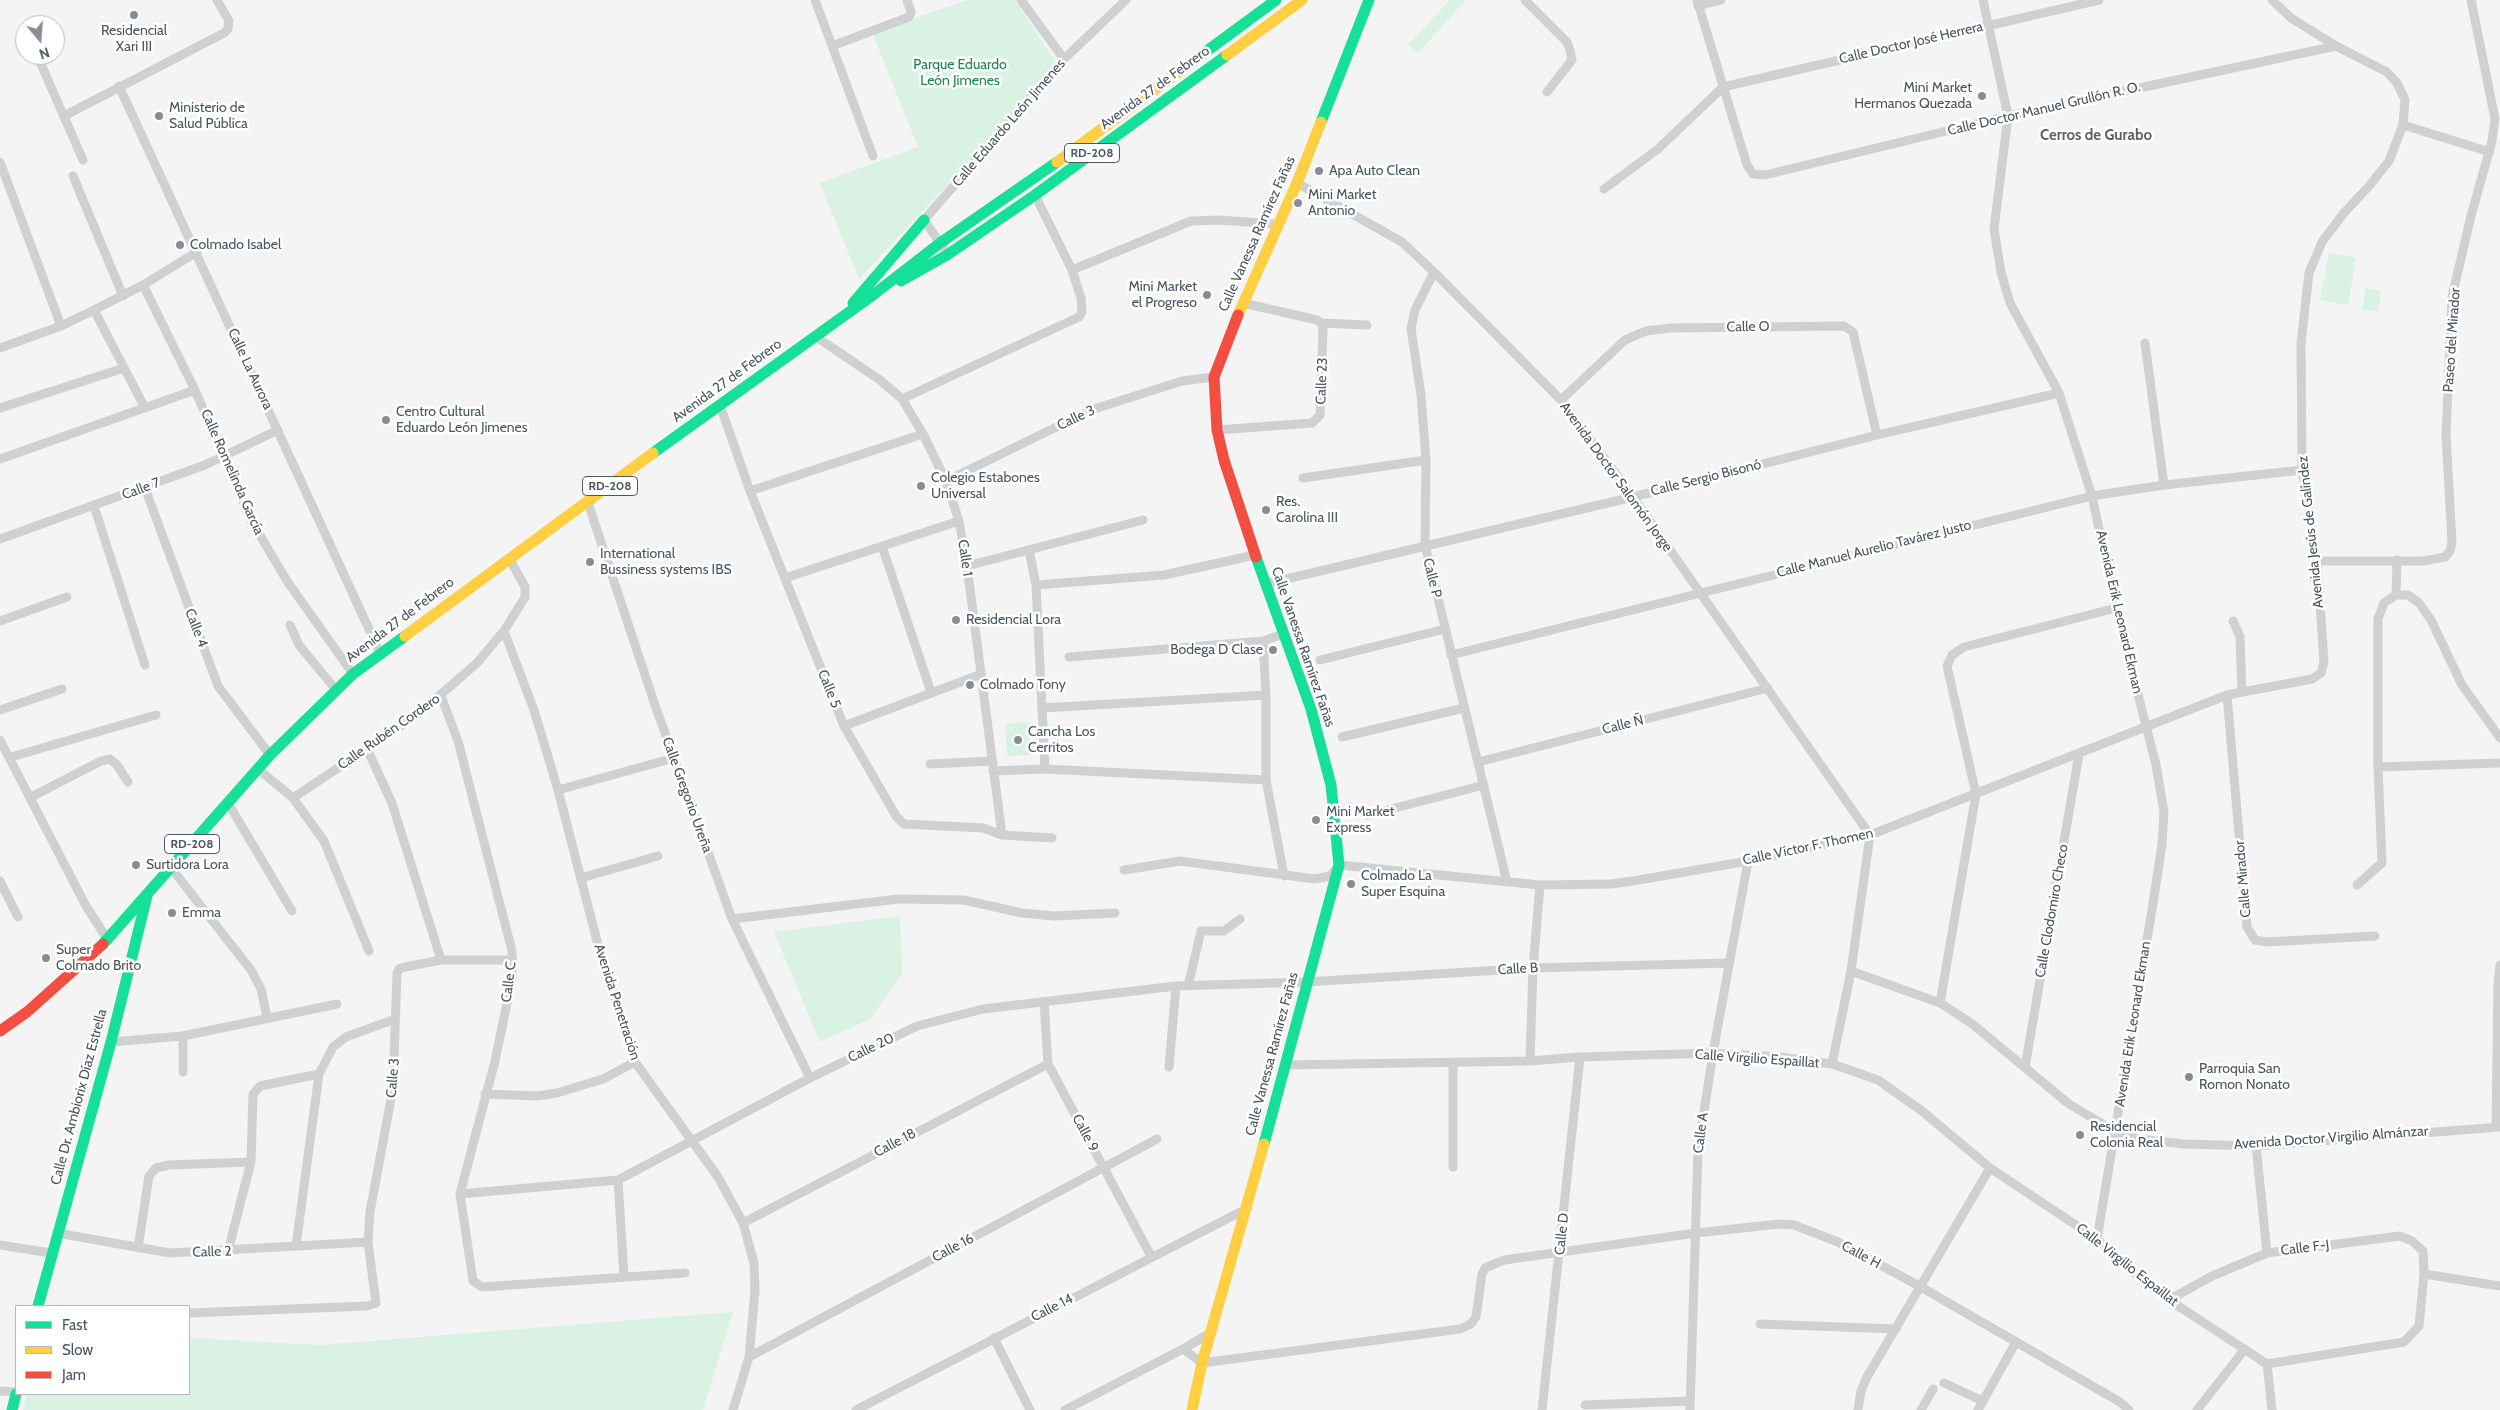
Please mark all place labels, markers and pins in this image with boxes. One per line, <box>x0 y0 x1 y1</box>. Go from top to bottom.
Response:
marker: Residencial Xari III <box>128 9 140 21</box>
place label: Residencial Xari III <box>101 23 167 56</box>
place label: Mini Market Hermanos Quezada <box>1854 80 1972 112</box>
marker: Mini Market Hermanos Quezada <box>1976 90 1988 102</box>
place label: Ministerio de Salud Pública <box>169 100 248 132</box>
marker: Ministerio de Salud Pública <box>153 110 165 122</box>
place label: Apa Auto Clean <box>1329 163 1420 179</box>
marker: Apa Auto Clean <box>1313 165 1325 177</box>
place label: Mini Market Antonio <box>1308 187 1376 220</box>
marker: Mini Market Antonio <box>1292 197 1304 209</box>
place label: Colmado Isabel <box>190 237 281 253</box>
marker: Colmado Isabel <box>174 239 186 251</box>
place label: Mini Market el Progreso <box>1129 279 1197 312</box>
marker: Mini Market el Progreso <box>1201 289 1213 301</box>
place label: Centro Cultural Eduardo León Jimenes <box>396 404 528 437</box>
marker: Centro Cultural Eduardo León Jimenes <box>380 414 392 426</box>
place label: Colegio Estabones Universal <box>931 470 1040 502</box>
marker: Colegio Estabones Universal <box>915 480 927 492</box>
place label: Res. Carolina III <box>1276 494 1338 526</box>
marker: Res. Carolina III <box>1260 504 1272 516</box>
place label: International Bussiness systems IBS <box>600 546 732 578</box>
marker: International Bussiness systems IBS <box>584 556 596 568</box>
place label: Residencial Lora <box>966 612 1061 628</box>
marker: Residencial Lora <box>950 614 962 626</box>
place label: Bodega D Clase <box>1170 642 1263 658</box>
marker: Bodega D Clase <box>1267 644 1279 656</box>
place label: Colmado Tony <box>980 677 1066 693</box>
marker: Colmado Tony <box>964 679 976 691</box>
place label: Cancha Los Cerritos <box>1028 724 1095 756</box>
marker: Cancha Los Cerritos <box>1012 734 1024 746</box>
place label: Mini Market Express <box>1326 804 1394 836</box>
marker: Mini Market Express <box>1310 814 1322 826</box>
place label: Surtidora Lora <box>146 857 229 873</box>
marker: Surtidora Lora <box>130 859 142 871</box>
place label: Colmado La Super Esquina <box>1361 868 1445 900</box>
marker: Colmado La Super Esquina <box>1345 878 1357 890</box>
place label: Emma <box>182 905 221 921</box>
marker: Emma <box>166 907 178 919</box>
place label: Super Colmado Brito <box>56 942 141 974</box>
marker: Super Colmado Brito <box>40 952 52 964</box>
place label: Parroquia San Romon Nonato <box>2199 1061 2290 1094</box>
marker: Parroquia San Romon Nonato <box>2183 1071 2195 1083</box>
place label: Residencial Colonia Real <box>2090 1119 2163 1152</box>
marker: Residencial Colonia Real <box>2074 1129 2086 1141</box>

